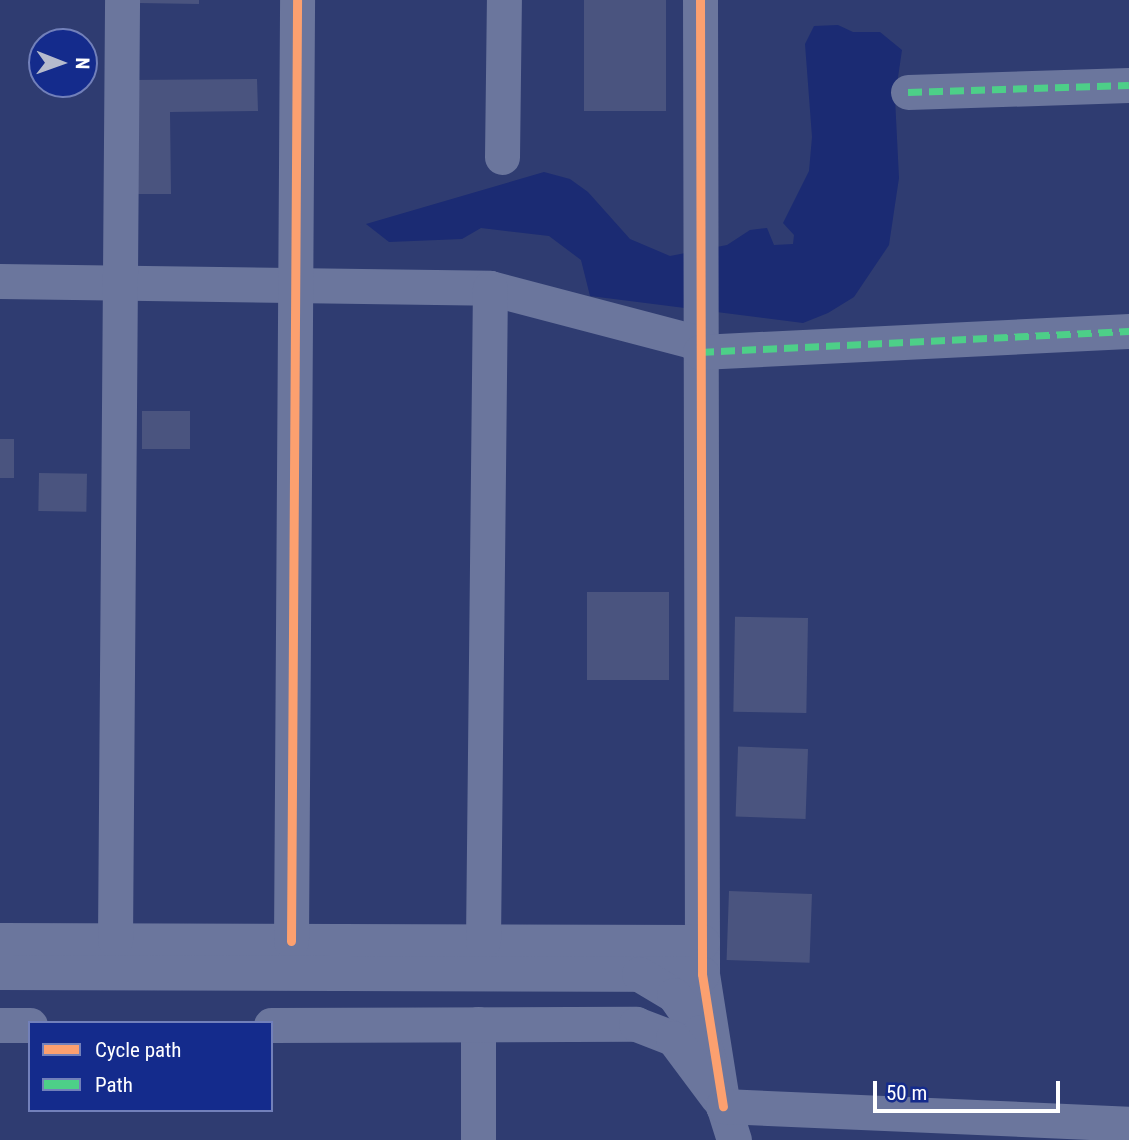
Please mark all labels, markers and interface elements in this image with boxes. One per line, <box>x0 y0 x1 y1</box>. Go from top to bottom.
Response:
north arrow <box>28 28 98 98</box>
text: N <box>71 57 94 69</box>
legend <box>28 1021 273 1112</box>
text: Cycle path <box>95 1038 181 1062</box>
scale bar <box>877 1066 1064 1110</box>
text: Path <box>95 1073 133 1097</box>
text: 50 m <box>886 1081 927 1105</box>

